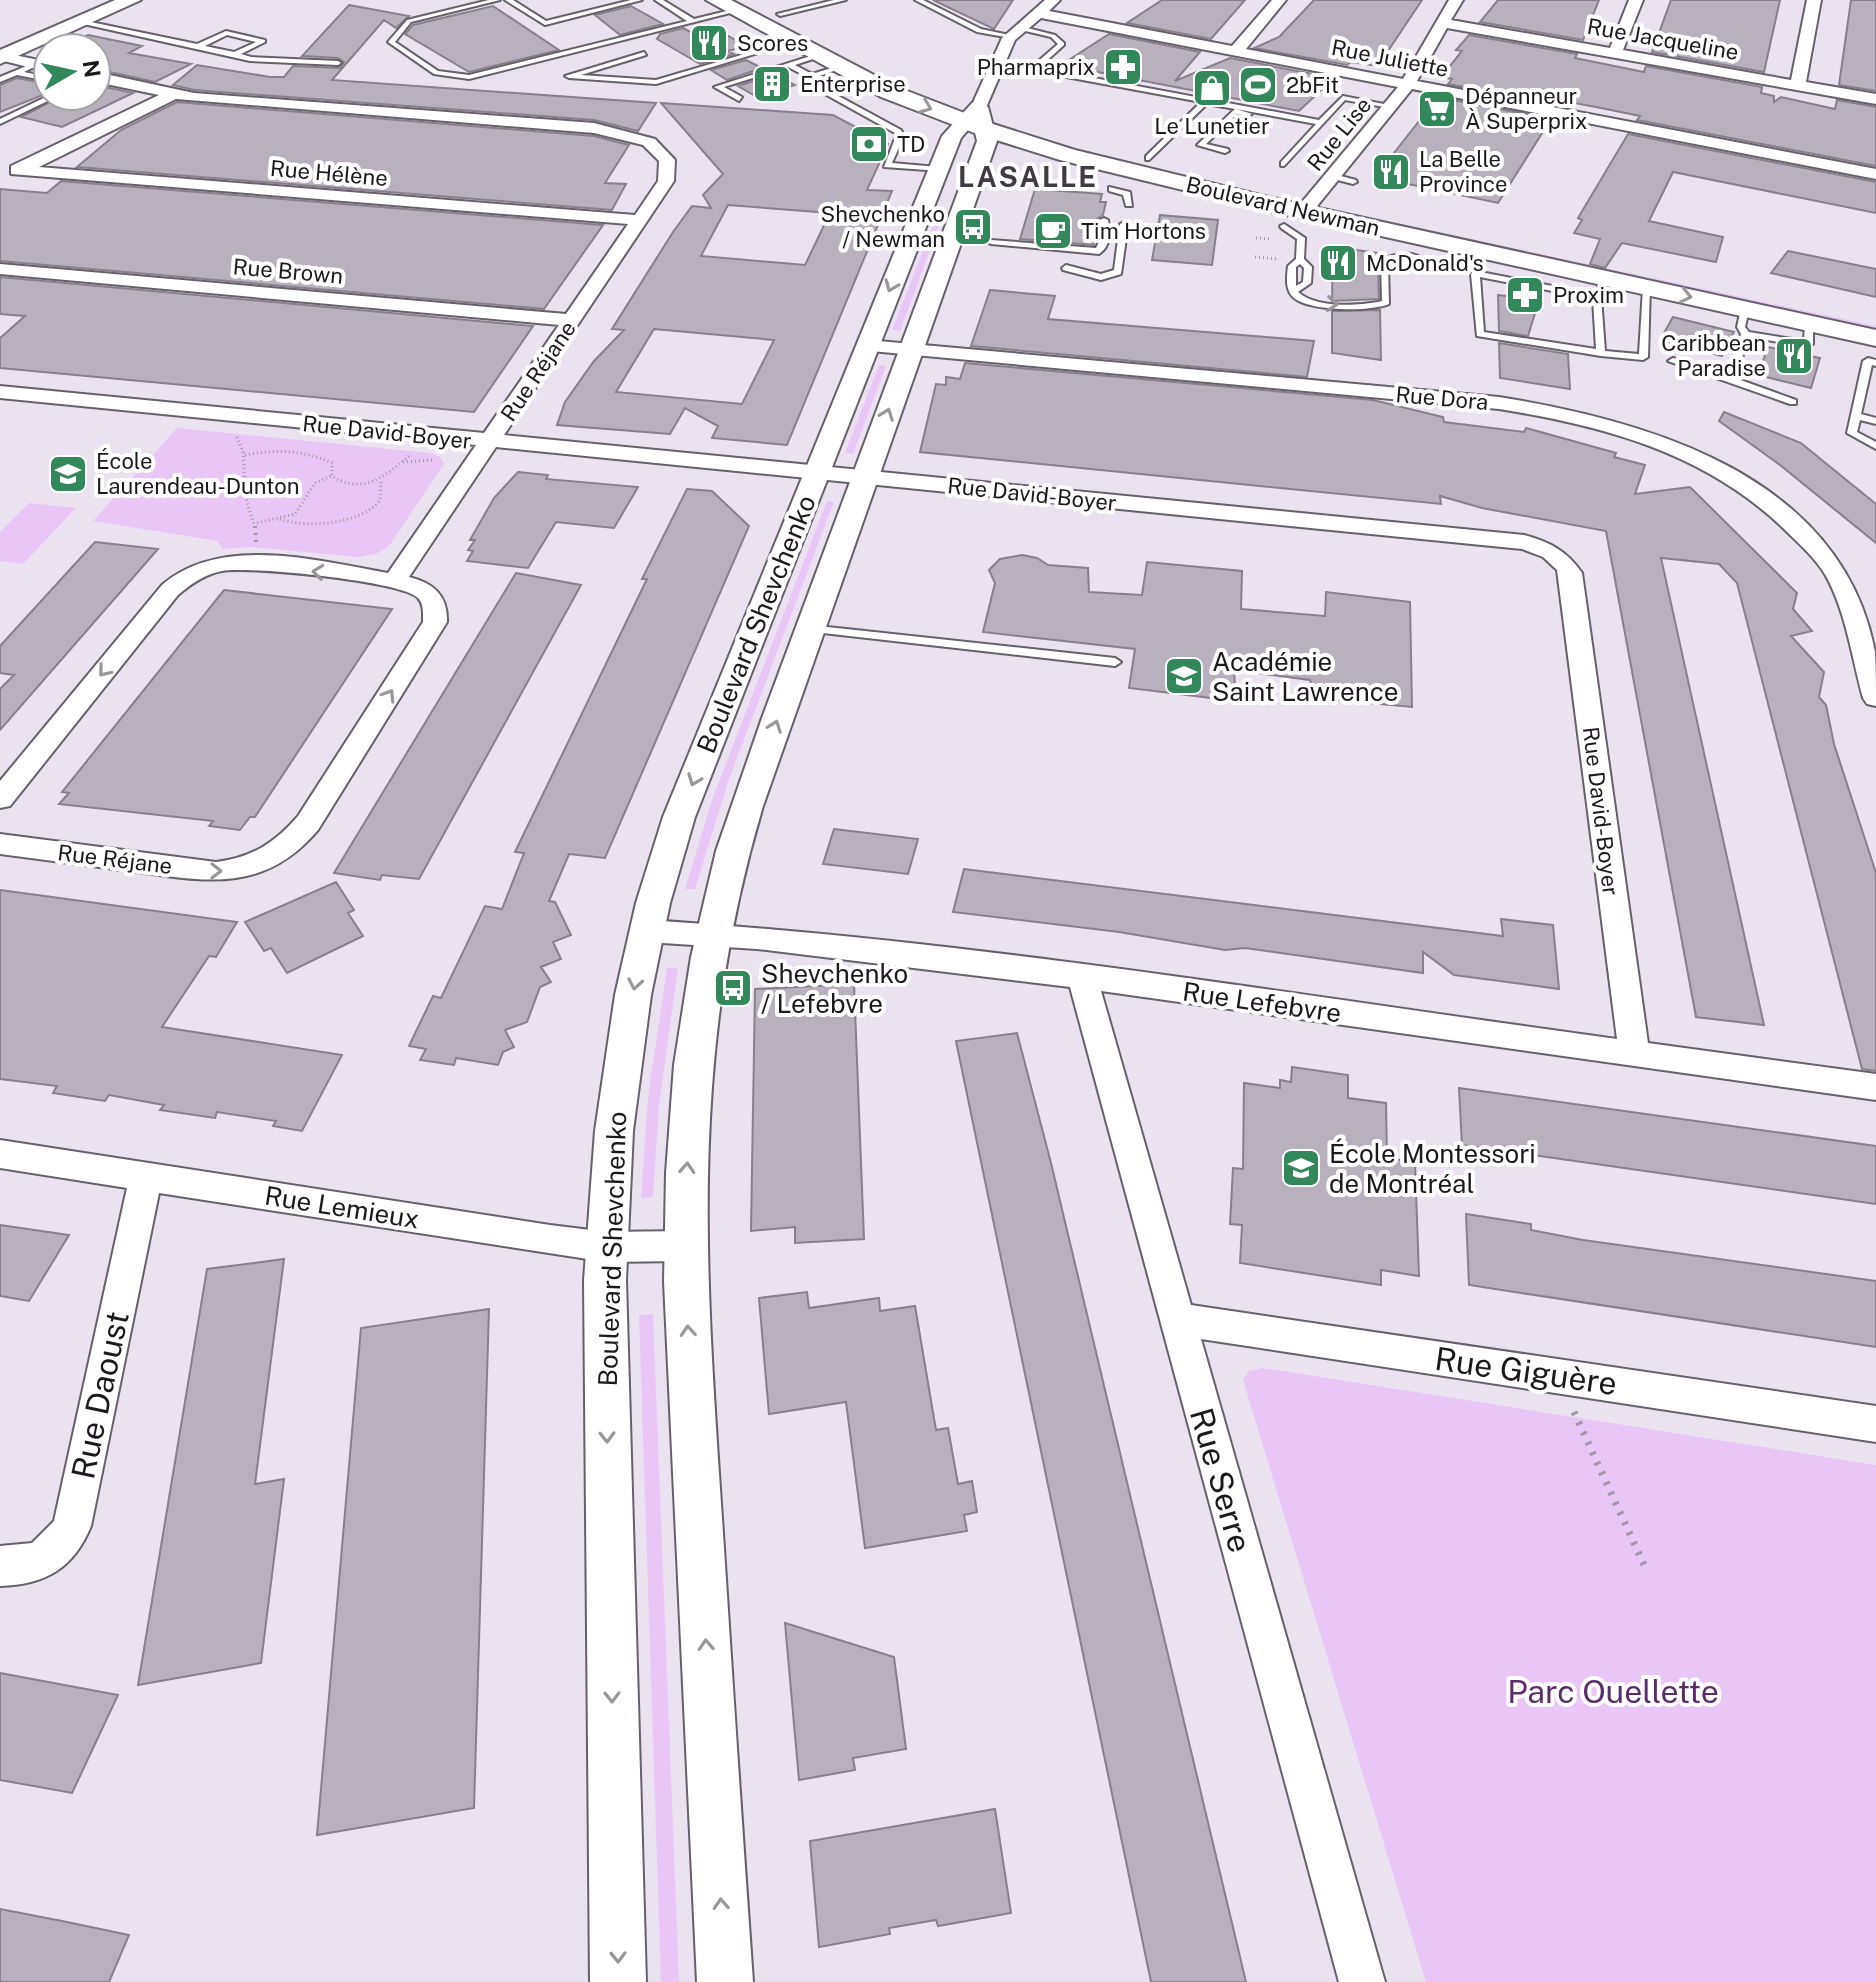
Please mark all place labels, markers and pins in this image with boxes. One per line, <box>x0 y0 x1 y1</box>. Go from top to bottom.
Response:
restaurant icon: Scores <box>688 22 730 64</box>
place label: Scores <box>737 30 808 56</box>
pharmacy icon: Pharmaprix <box>1102 46 1144 88</box>
place label: Pharmaprix <box>977 54 1095 80</box>
building icon: Enterprise <box>751 63 793 105</box>
sports icon: 2bFit <box>1237 64 1279 106</box>
shop icon: Le Lunetier <box>1191 67 1233 109</box>
place label: Enterprise <box>800 71 906 97</box>
place label: 2bFit <box>1286 72 1339 98</box>
place label: Dépanneur À Superprix <box>1465 83 1587 134</box>
supermarket icon: Dépanneur À Superprix <box>1416 88 1458 130</box>
place label: Le Lunetier <box>1154 113 1270 139</box>
bank icon: TD <box>848 123 890 165</box>
place label: TD <box>897 131 925 157</box>
place label: La Belle Province <box>1419 146 1507 197</box>
restaurant icon: La Belle Province <box>1370 151 1412 193</box>
place label: Shevchenko / Newman <box>821 201 945 252</box>
bus stop icon: Shevchenko / Newman <box>952 206 994 248</box>
cafe icon: Tim Hortons <box>1032 210 1074 252</box>
place label: Tim Hortons <box>1081 218 1206 244</box>
restaurant icon: McDonald's <box>1317 242 1359 284</box>
place label: McDonald's <box>1366 250 1484 276</box>
pharmacy icon: Proxim <box>1504 274 1546 316</box>
place label: Proxim <box>1553 282 1624 308</box>
place label: Caribbean Paradise <box>1661 330 1766 381</box>
restaurant icon: Caribbean Paradise <box>1773 335 1815 377</box>
place label: École Laurendeau-Dunton <box>96 448 299 499</box>
school or university icon: École Laurendeau-Dunton <box>47 453 89 495</box>
place label: Académie Saint Lawrence <box>1212 646 1398 707</box>
school or university icon: Académie Saint Lawrence <box>1163 655 1205 697</box>
place label: Shevchenko / Lefebvre <box>761 958 908 1019</box>
bus stop icon: Shevchenko / Lefebvre <box>712 967 754 1009</box>
place label: École Montessori de Montréal <box>1329 1138 1536 1199</box>
school or university icon: École Montessori de Montréal <box>1280 1147 1322 1189</box>

